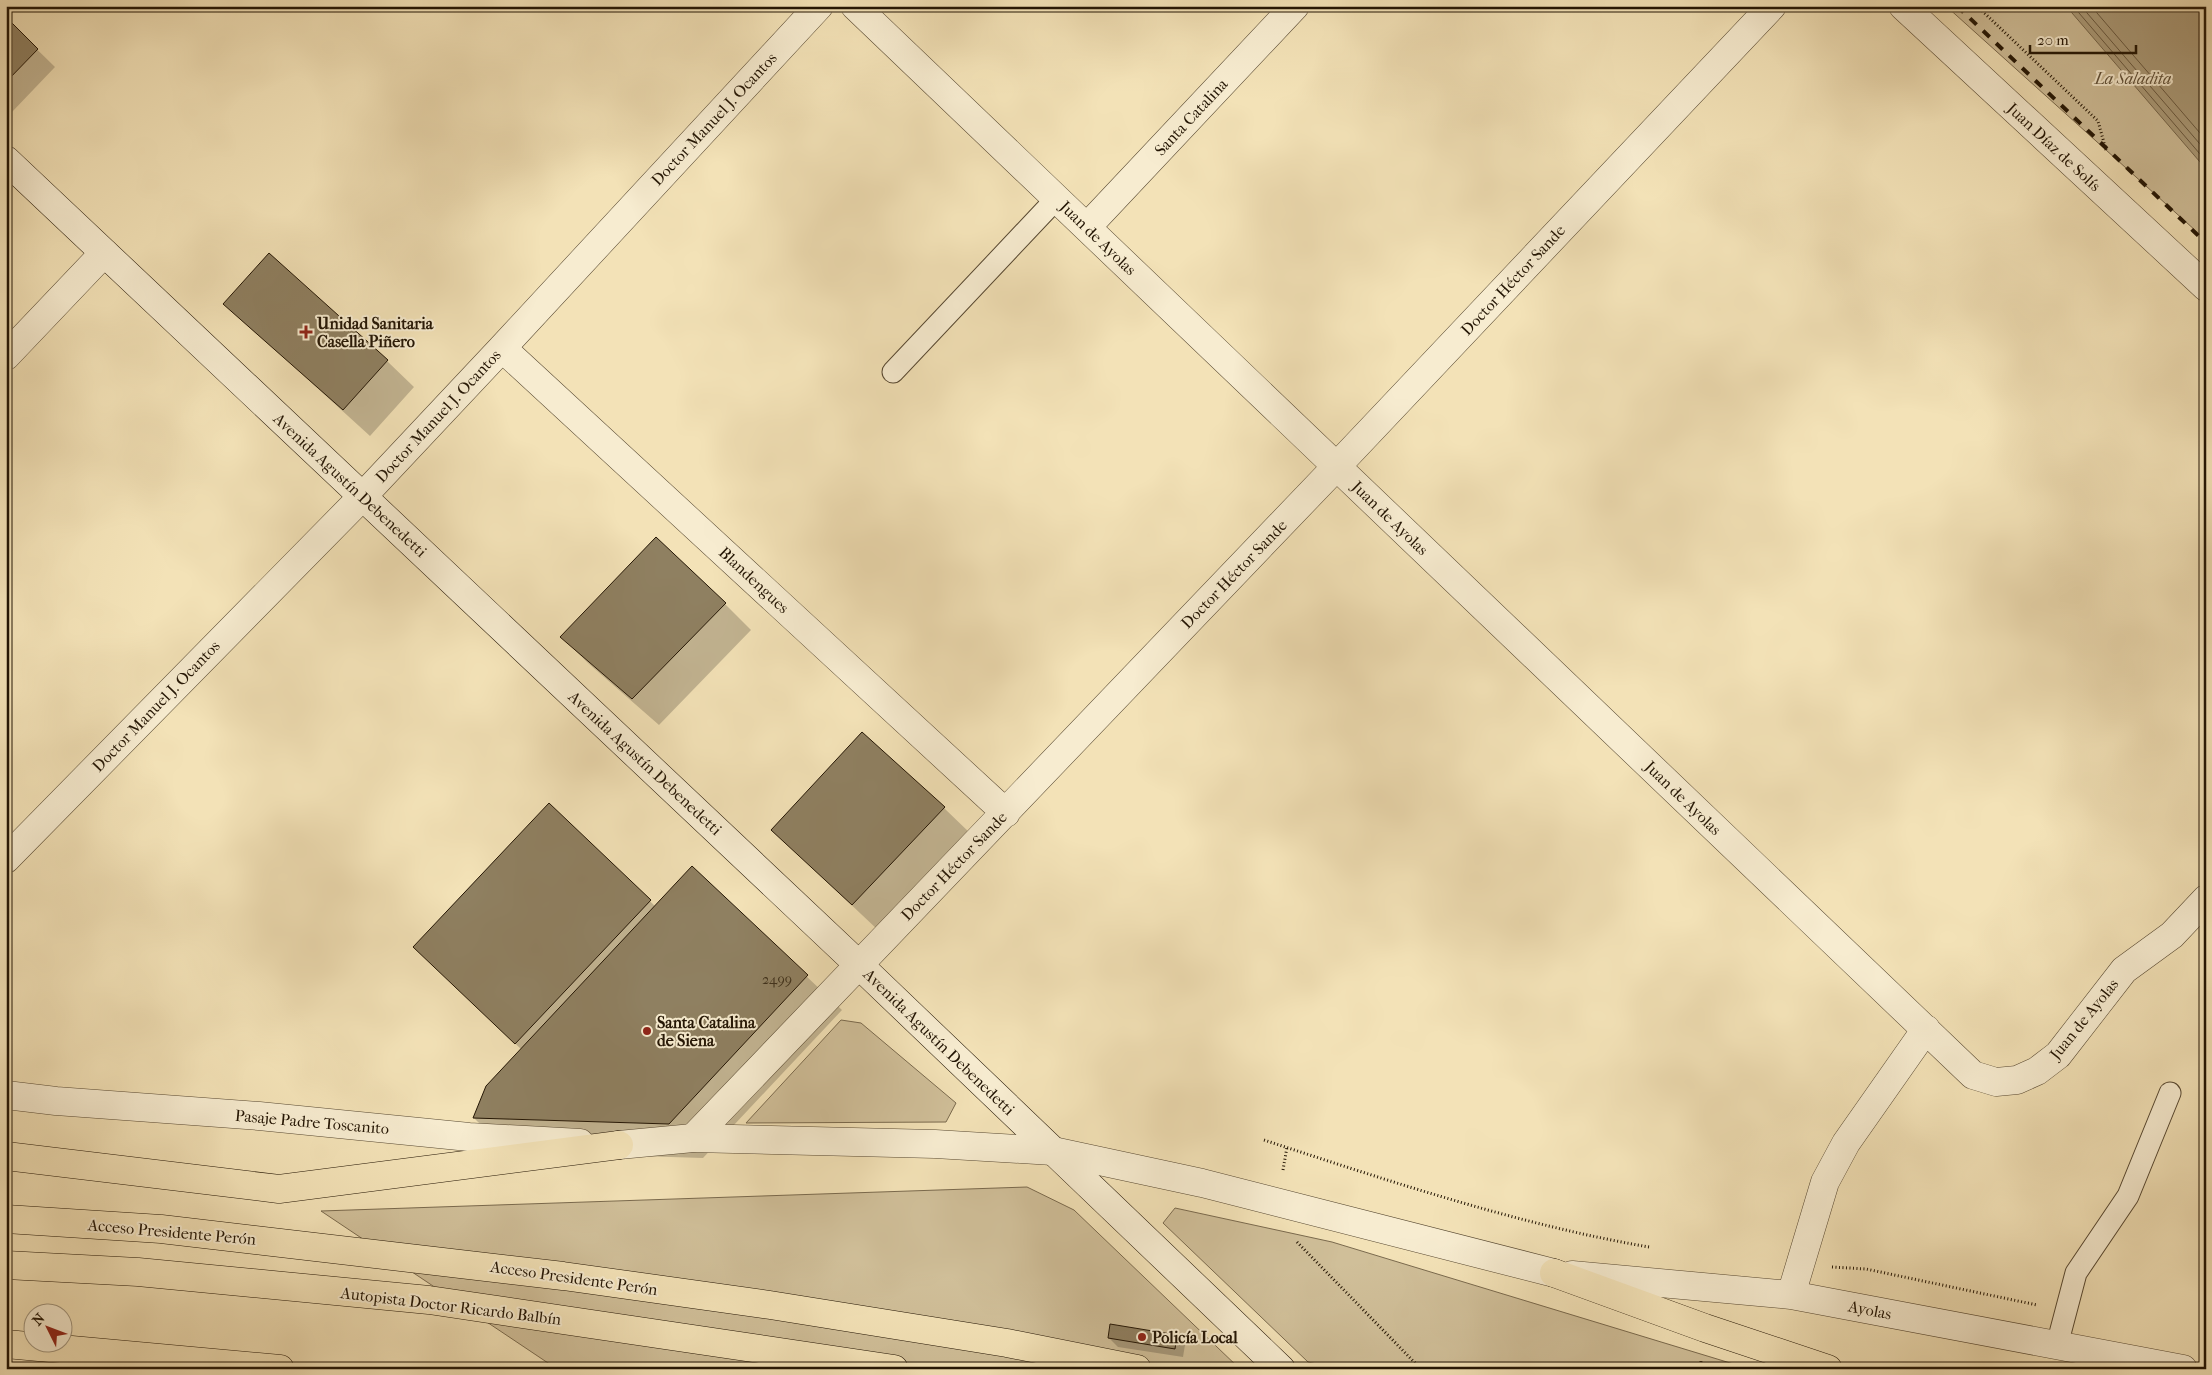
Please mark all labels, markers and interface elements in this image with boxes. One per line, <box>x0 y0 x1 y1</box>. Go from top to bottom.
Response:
scale bar <box>2030 22 2136 54</box>
text: 20 m <box>2037 31 2069 49</box>
street label: Doctor Manuel J. Ocantos <box>647 48 781 190</box>
park label: La Saladita <box>2094 69 2171 88</box>
street label: Santa Catalina <box>1150 74 1232 159</box>
street label: Juan Díaz de Solís <box>2002 97 2105 195</box>
street label: Juan de Ayolas <box>1054 196 1140 279</box>
street label: Doctor Héctor Sande <box>1457 221 1569 339</box>
place label: Unidad Sanitaria Casella Piñero <box>316 314 434 351</box>
marker: Unidad Sanitaria Casella Piñero <box>299 325 313 339</box>
street label: Doctor Manuel J. Ocantos <box>371 345 505 487</box>
street label: Avenida Agustín Debenedetti <box>269 408 431 561</box>
street label: Juan de Ayolas <box>1346 476 1432 559</box>
street label: Doctor Héctor Sande <box>1177 515 1291 632</box>
street label: Blandengues <box>715 543 793 617</box>
street label: Doctor Manuel J. Ocantos <box>88 636 224 776</box>
street label: Avenida Agustín Debenedetti <box>564 686 726 839</box>
street label: Juan de Ayolas <box>1639 756 1725 839</box>
street label: Doctor Héctor Sande <box>897 807 1011 924</box>
street label: Avenida Agustín Debenedetti <box>859 964 1019 1119</box>
house number: 2499 <box>762 971 792 988</box>
street label: Juan de Ayolas <box>2044 975 2122 1065</box>
place label: Santa Catalina de Siena <box>657 1013 756 1050</box>
marker: Santa Catalina de Siena <box>641 1025 653 1037</box>
street label: Pasaje Padre Toscanito <box>234 1106 390 1138</box>
street label: Acceso Presidente Perón <box>86 1215 258 1249</box>
street label: Acceso Presidente Perón <box>488 1257 660 1299</box>
street label: Autopista Doctor Ricardo Balbín <box>339 1283 563 1329</box>
street label: Ayolas <box>1846 1296 1893 1324</box>
north arrow <box>22 1302 72 1352</box>
text: N <box>29 1310 49 1329</box>
place label: Policía Local <box>1152 1328 1238 1347</box>
marker: Policía Local <box>1136 1331 1148 1343</box>

